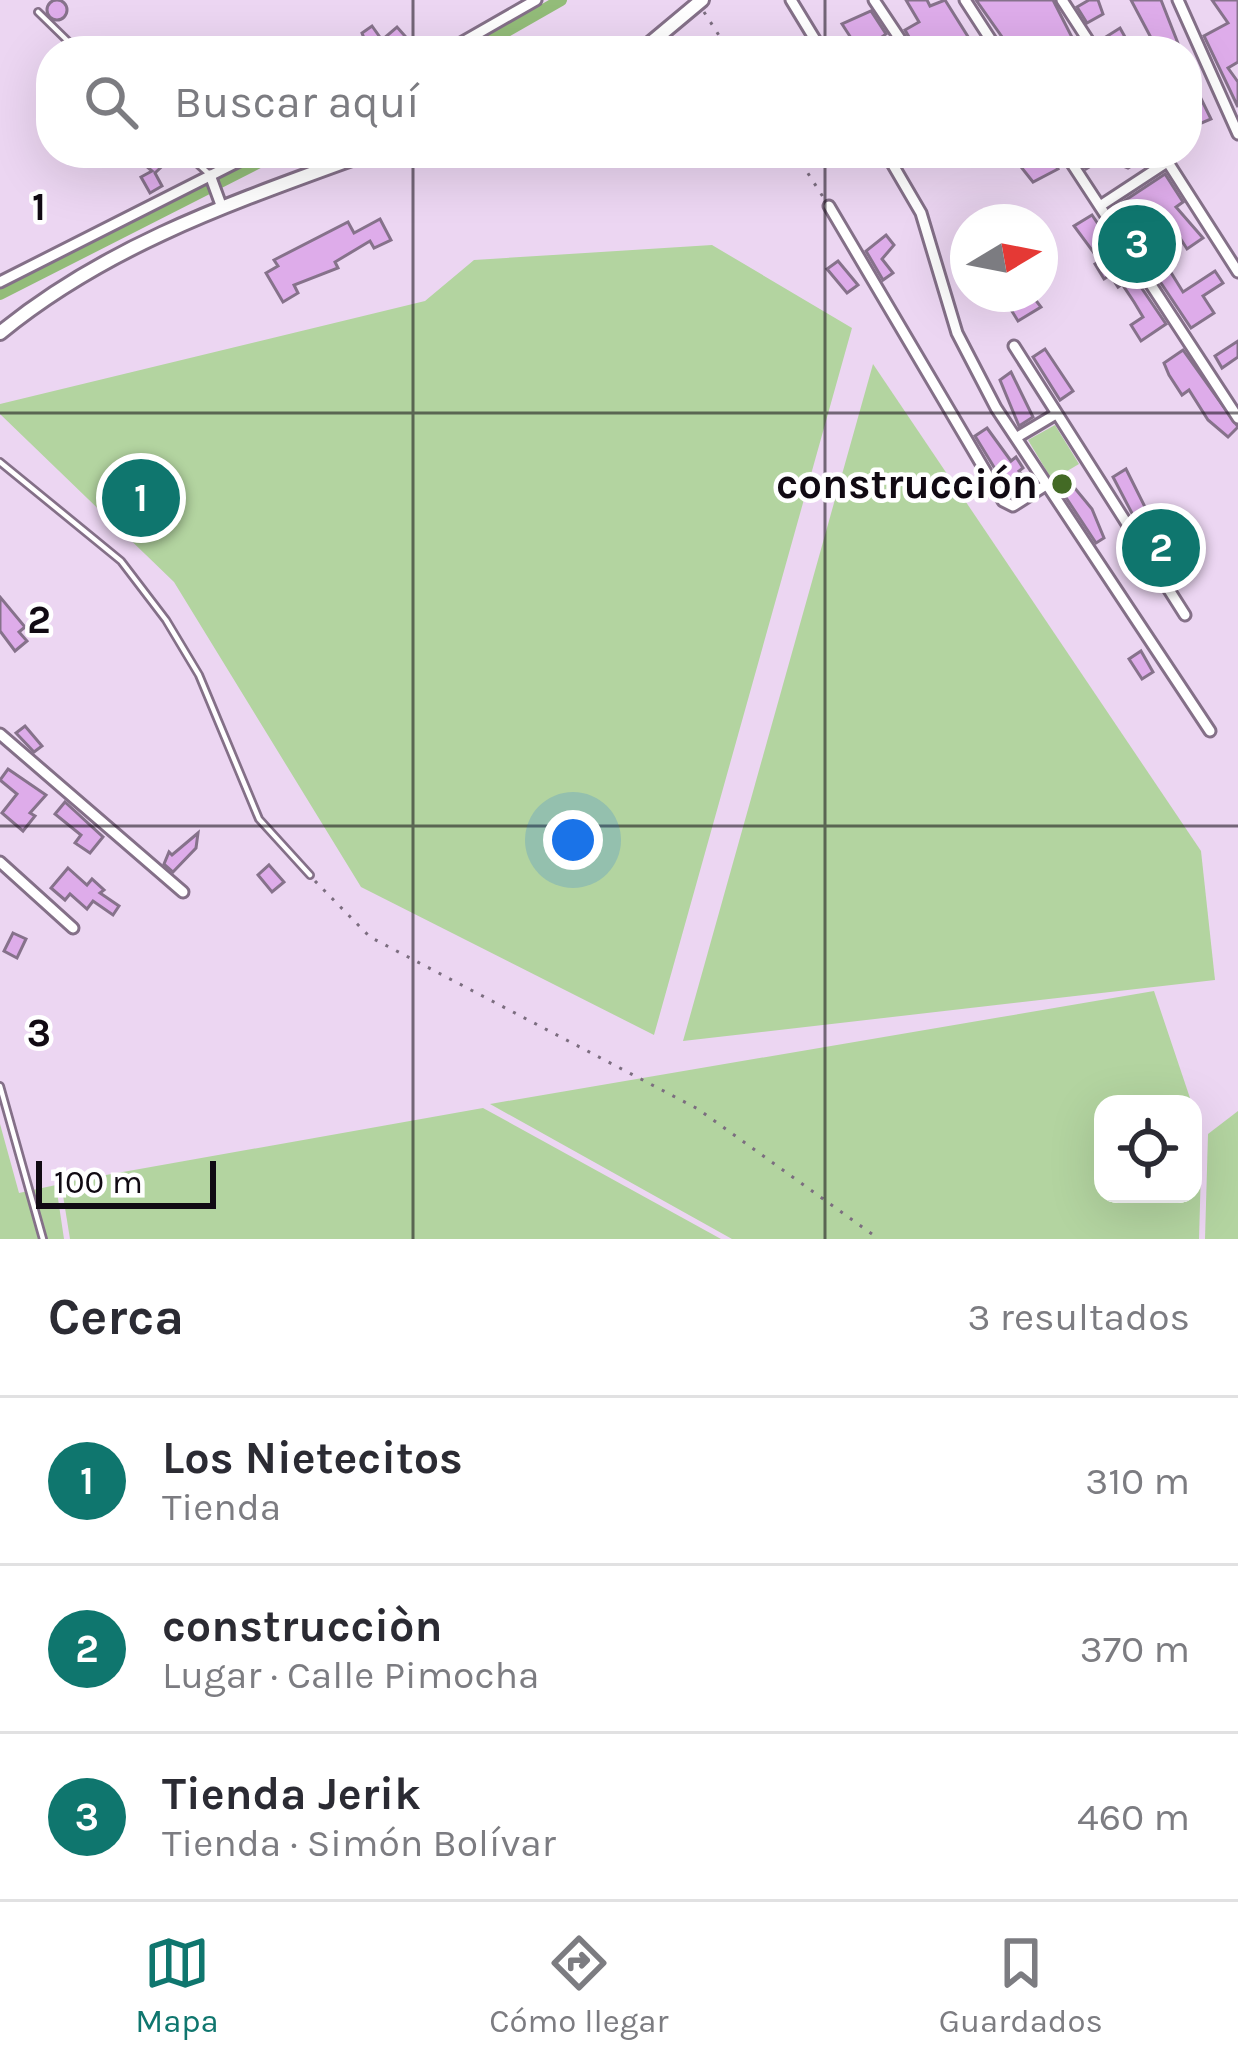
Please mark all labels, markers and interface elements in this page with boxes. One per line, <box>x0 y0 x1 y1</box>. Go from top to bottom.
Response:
search box <box>36 36 1202 168</box>
icon: search <box>78 69 144 135</box>
text: Buscar aquí <box>174 76 420 128</box>
text: 1 <box>32 184 46 230</box>
pin: 3 <box>1098 199 1176 289</box>
north arrow <box>950 204 1058 312</box>
pin: 1 <box>102 453 180 543</box>
place label: construcción <box>776 459 1038 509</box>
marker: construcción <box>1049 471 1075 497</box>
pin: 2 <box>1122 503 1200 593</box>
text: 2 <box>27 597 51 643</box>
your location <box>543 810 603 870</box>
text: 3 <box>27 1010 51 1056</box>
map controls <box>1094 1095 1202 1203</box>
button: locate <box>1094 1095 1202 1203</box>
scale bar <box>36 1155 216 1208</box>
text: 100 m <box>54 1163 143 1201</box>
text: Cerca <box>48 1287 184 1347</box>
text: 3 resultados <box>968 1294 1190 1340</box>
text: Los Nietecitos <box>162 1432 463 1484</box>
text: 1 <box>80 1458 94 1504</box>
text: 310 m <box>1085 1458 1190 1504</box>
text: Tienda <box>162 1484 281 1530</box>
text: construcciòn <box>162 1600 443 1652</box>
text: 2 <box>75 1626 99 1672</box>
text: 370 m <box>1080 1626 1190 1672</box>
text: Lugar · Calle Pimocha <box>162 1652 540 1698</box>
text: Tienda Jerik <box>162 1768 421 1820</box>
text: 3 <box>75 1794 99 1840</box>
text: 460 m <box>1077 1794 1190 1840</box>
text: Tienda · Simón Bolívar <box>162 1820 556 1866</box>
tab: Mapa <box>135 1930 219 2040</box>
tab: Cómo llegar <box>489 1930 668 2040</box>
tab: Guardados <box>939 1930 1103 2040</box>

